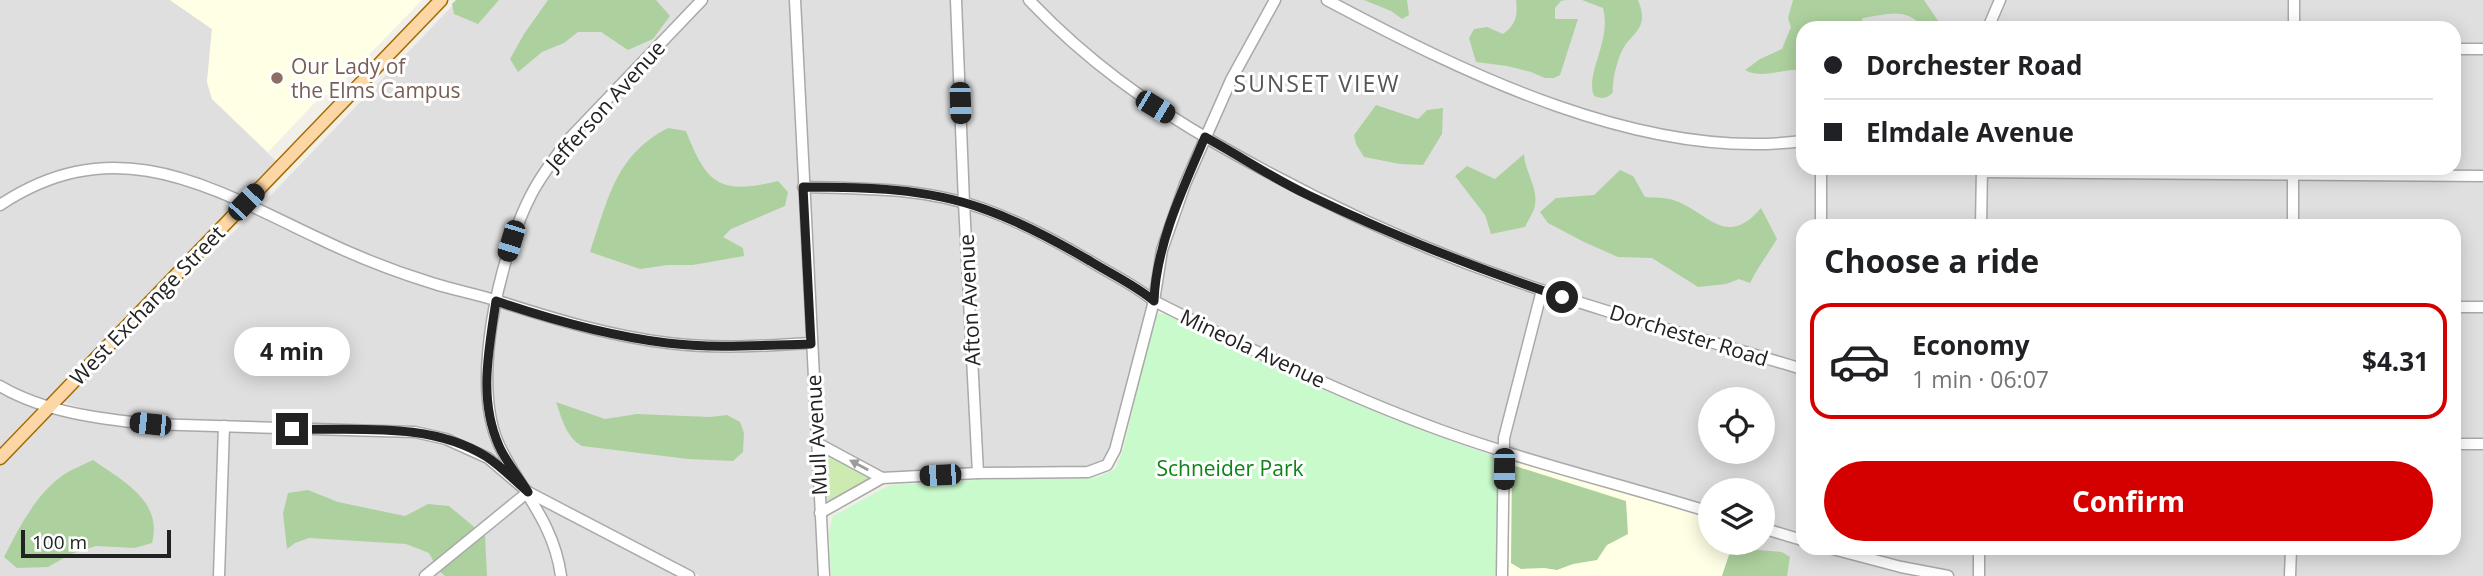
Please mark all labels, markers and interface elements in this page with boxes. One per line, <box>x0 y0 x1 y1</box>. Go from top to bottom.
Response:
street label: Jefferson Avenue <box>538 34 671 178</box>
text: Dorchester Road <box>1866 47 2083 83</box>
place label: Our Lady of the Elms Campus <box>291 52 461 104</box>
district label: SUNSET VIEW <box>1234 67 1400 99</box>
marker: Our Lady of the Elms Campus <box>269 70 285 86</box>
car <box>949 82 972 124</box>
car <box>1132 87 1179 127</box>
text: Elmdale Avenue <box>1866 114 2074 150</box>
car <box>224 180 269 224</box>
car <box>495 218 528 264</box>
street label: West Exchange Street <box>63 219 231 391</box>
street label: Afton Avenue <box>952 233 986 367</box>
text: Choose a ride <box>1824 239 2039 282</box>
route start <box>1546 281 1578 313</box>
street label: Dorchester Road <box>1606 298 1772 372</box>
street label: Mineola Avenue <box>1176 302 1330 394</box>
text: Economy <box>1912 327 2030 363</box>
callout: 4 min <box>234 328 350 376</box>
icon: car <box>1828 330 1891 393</box>
text: 4 min <box>260 335 324 367</box>
text: $4.31 <box>2362 343 2429 379</box>
text: 1 min · 06:07 <box>1912 363 2049 395</box>
street label: Mull Avenue <box>799 374 833 496</box>
map controls <box>1698 387 1775 555</box>
button: locate <box>1698 387 1775 464</box>
car <box>129 411 172 437</box>
route end <box>276 413 308 445</box>
car <box>1494 448 1515 490</box>
park label: Schneider Park <box>1156 454 1304 482</box>
one-way arrow <box>848 460 868 472</box>
button: Confirm <box>1824 461 2433 541</box>
car <box>919 463 962 487</box>
button: layers <box>1698 478 1775 555</box>
scale bar <box>21 527 172 559</box>
text: 100 m <box>32 529 87 555</box>

